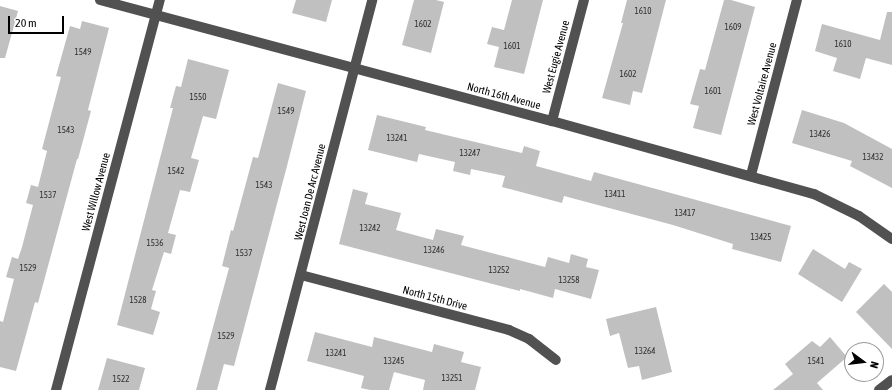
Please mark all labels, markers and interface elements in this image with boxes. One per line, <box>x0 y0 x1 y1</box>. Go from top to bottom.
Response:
house number: 1610 <box>635 6 651 16</box>
scale bar <box>10 8 66 34</box>
text: 20 m <box>15 16 37 30</box>
house number: 1602 <box>415 19 431 29</box>
street label: West Eugie Avenue <box>540 19 572 95</box>
house number: 1609 <box>725 22 741 32</box>
house number: 1610 <box>835 39 851 49</box>
house number: 1601 <box>504 41 520 51</box>
street label: West Voltaire Avenue <box>745 41 779 127</box>
house number: 1549 <box>75 47 91 57</box>
house number: 1602 <box>620 69 636 79</box>
street label: North 16th Avenue <box>466 80 542 112</box>
house number: 1601 <box>705 86 721 96</box>
house number: 1550 <box>190 92 206 102</box>
house number: 1549 <box>278 106 294 116</box>
house number: 1543 <box>58 125 74 135</box>
house number: 13426 <box>809 129 831 139</box>
house number: 13241 <box>386 133 408 143</box>
street label: West Joan De Arc Avenue <box>292 142 328 242</box>
house number: 13247 <box>459 148 481 158</box>
street label: West Willow Avenue <box>79 151 113 233</box>
house number: 13432 <box>862 152 884 162</box>
house number: 1542 <box>168 166 184 176</box>
house number: 1543 <box>256 180 272 190</box>
house number: 13411 <box>604 189 626 199</box>
house number: 1537 <box>40 190 56 200</box>
house number: 13417 <box>674 208 696 218</box>
house number: 13242 <box>359 223 381 233</box>
house number: 13425 <box>750 232 772 242</box>
house number: 1536 <box>147 238 163 248</box>
house number: 13246 <box>423 245 445 255</box>
house number: 1537 <box>236 248 252 258</box>
house number: 1529 <box>20 263 36 273</box>
house number: 13252 <box>488 265 510 275</box>
house number: 13258 <box>558 275 580 285</box>
street label: North 15th Drive <box>401 283 469 313</box>
house number: 1528 <box>130 295 146 305</box>
house number: 1529 <box>218 331 234 341</box>
north arrow <box>844 342 884 382</box>
house number: 13264 <box>634 346 656 356</box>
house number: 13241 <box>325 348 347 358</box>
house number: 13245 <box>383 356 405 366</box>
house number: 1541 <box>808 356 824 366</box>
text: N <box>868 360 881 370</box>
house number: 13251 <box>441 373 463 383</box>
house number: 1522 <box>113 374 129 384</box>

